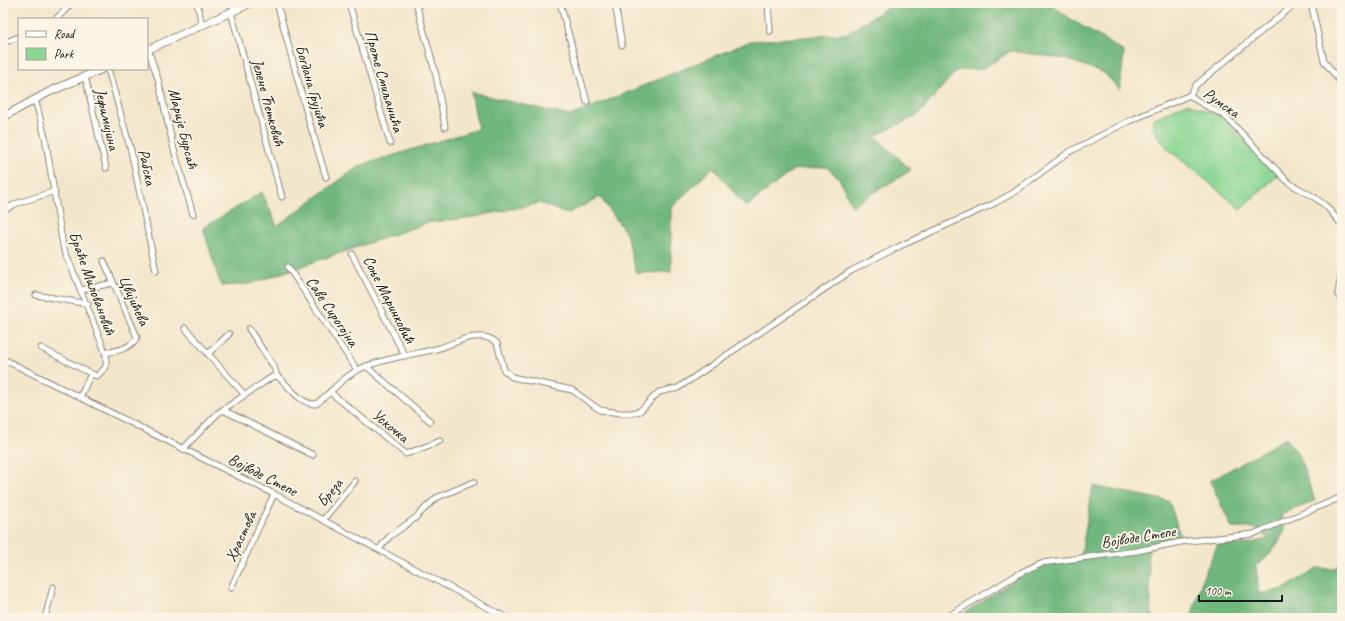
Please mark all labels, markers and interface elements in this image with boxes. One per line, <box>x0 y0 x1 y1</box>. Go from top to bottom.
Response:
legend <box>18 18 148 70</box>
text: Road <box>54 26 76 42</box>
street label: Проте Смиљанића <box>360 28 408 136</box>
street label: Богдана Грујића <box>291 43 334 131</box>
text: Park <box>54 46 75 62</box>
street label: Јелене Ћетковић <box>247 56 290 149</box>
street label: Румска <box>1200 83 1245 123</box>
street label: Јефимијина <box>90 85 124 154</box>
street label: Марије Бурсаћ <box>163 86 203 172</box>
street label: Рабска <box>133 147 161 189</box>
street label: Браће Миловановић <box>64 229 120 339</box>
street label: Соње Маринковић <box>358 252 420 348</box>
street label: Цвијићева <box>114 272 155 330</box>
street label: Саве Сирогојна <box>301 273 363 351</box>
street label: Ускочка <box>368 405 414 448</box>
street label: Војводе Степе <box>225 449 302 502</box>
street label: Бреза <box>312 473 348 511</box>
street label: Храстова <box>221 507 262 565</box>
street label: Војводе Степе <box>1100 521 1178 553</box>
scale bar <box>1199 577 1282 603</box>
text: 100 m <box>1205 583 1232 599</box>

